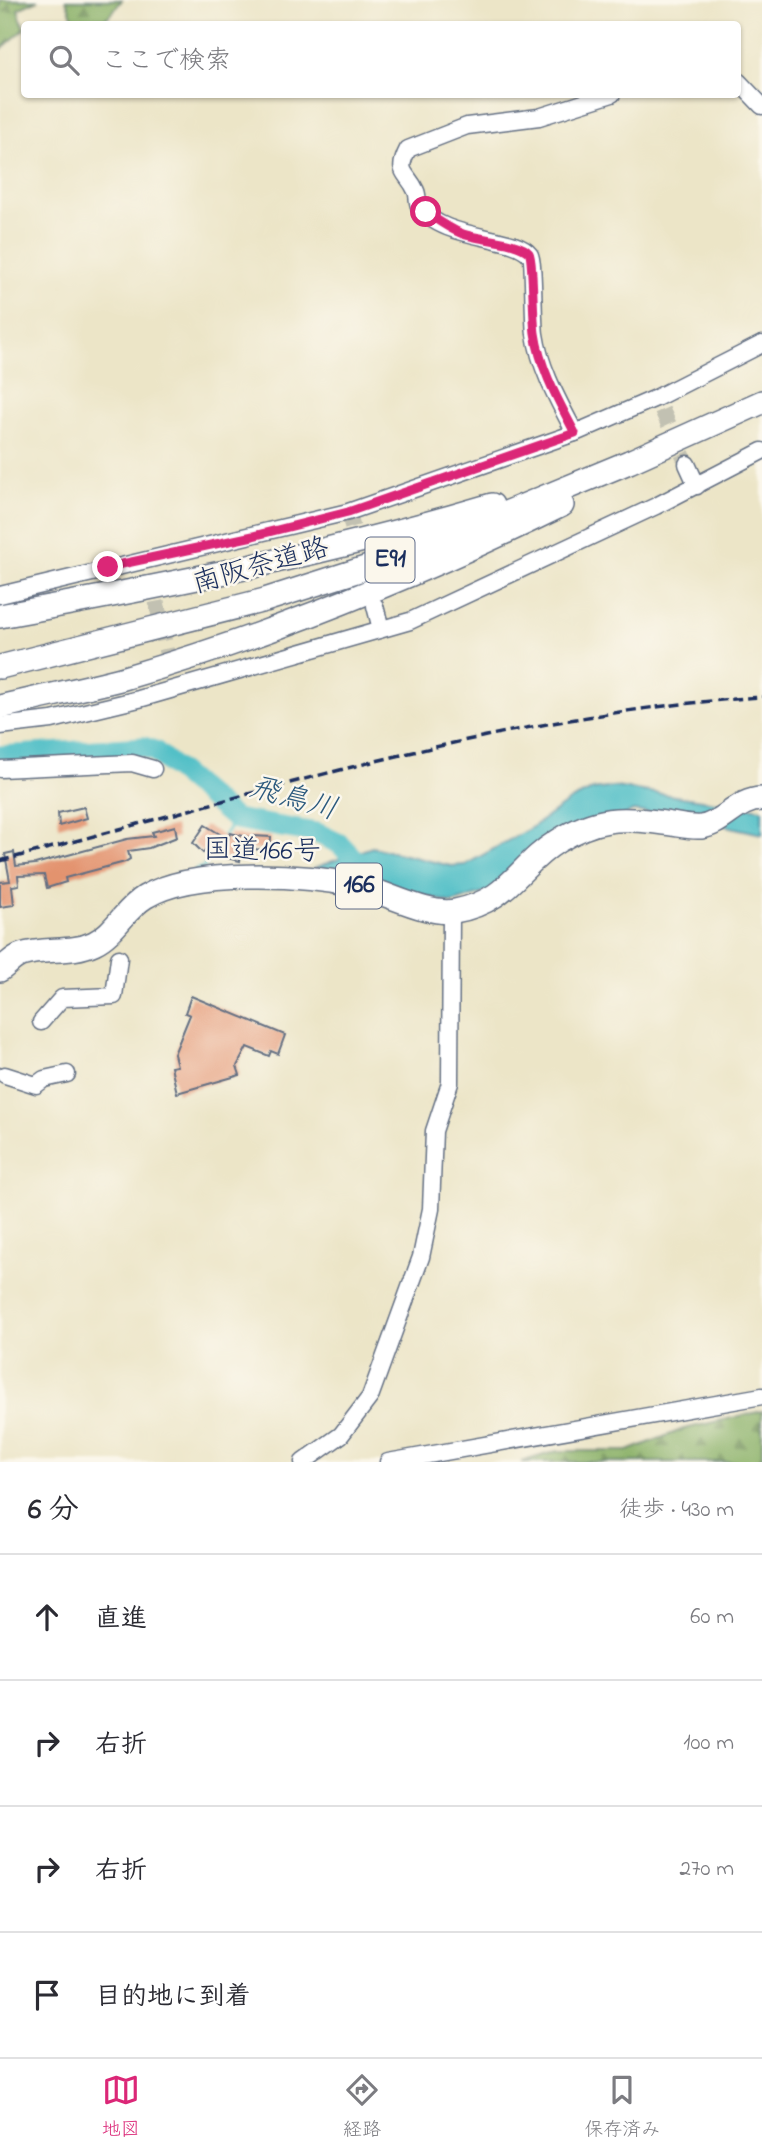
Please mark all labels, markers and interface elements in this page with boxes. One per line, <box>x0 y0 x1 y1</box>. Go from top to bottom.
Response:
search box <box>21 21 741 98</box>
icon: search <box>45 41 83 79</box>
text: ここで検索 <box>101 43 231 81</box>
route start <box>410 196 441 227</box>
street label: 南阪奈道路 <box>188 528 334 606</box>
road number: E91 <box>366 538 414 582</box>
route end <box>92 551 123 582</box>
water label: 飛鳥川 <box>244 766 342 834</box>
street label: 国道166号 <box>203 830 321 874</box>
road number: 166 <box>336 864 382 908</box>
text: 6 分 <box>28 1489 79 1533</box>
text: 徒歩 · 430 m <box>619 1494 734 1527</box>
icon: ahead <box>28 1598 66 1636</box>
text: 直進 <box>95 1601 147 1639</box>
text: 60 m <box>690 1601 734 1634</box>
icon: right <box>28 1724 66 1762</box>
text: 右折 <box>95 1727 147 1765</box>
text: 100 m <box>683 1727 734 1760</box>
icon: right <box>28 1850 66 1888</box>
text: 右折 <box>95 1853 147 1891</box>
text: 270 m <box>680 1853 734 1886</box>
icon: arrive <box>28 1976 66 2014</box>
text: 目的地に到着 <box>95 1979 251 2017</box>
tab: 地図 <box>102 2071 140 2144</box>
tab: 経路 <box>343 2071 381 2144</box>
tab: 保存済み <box>584 2071 660 2144</box>

